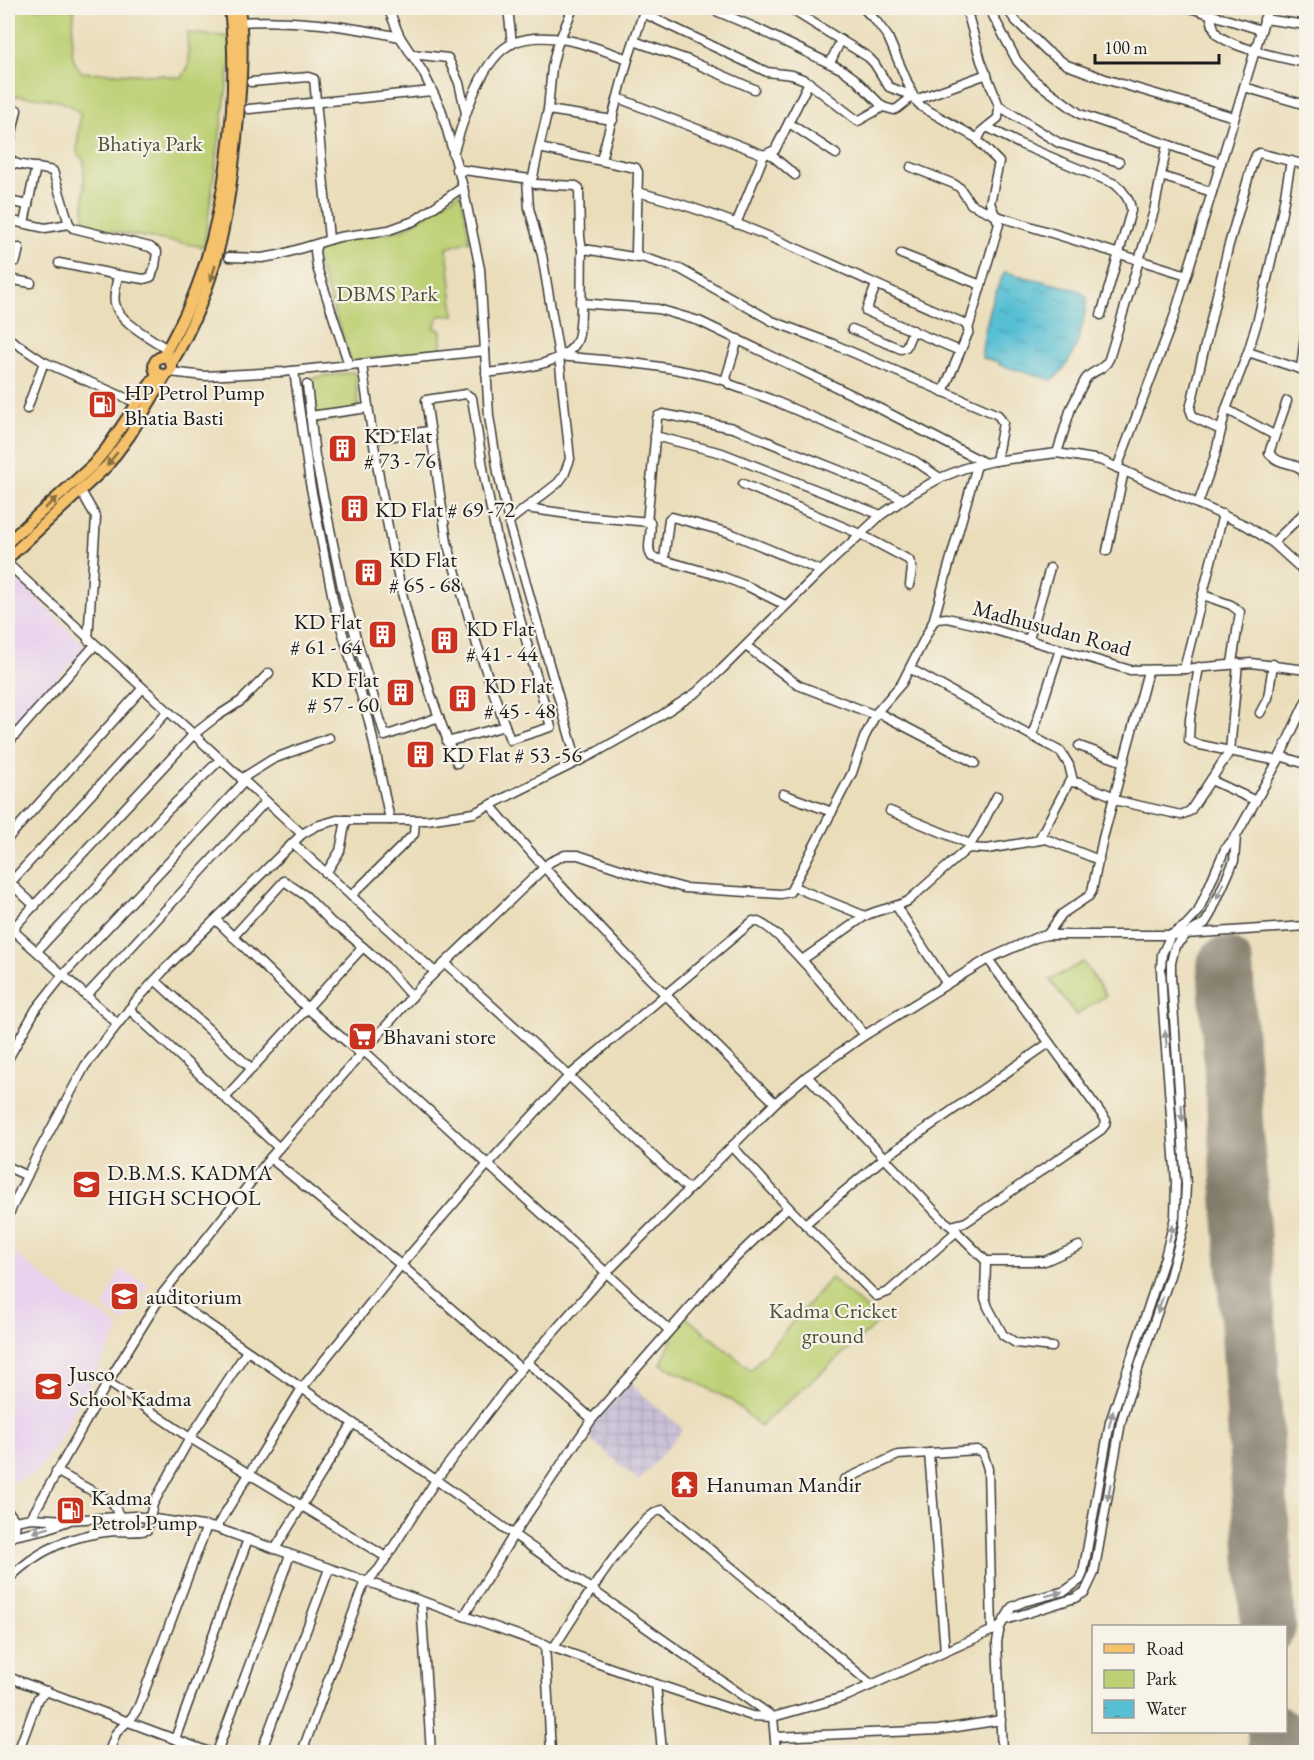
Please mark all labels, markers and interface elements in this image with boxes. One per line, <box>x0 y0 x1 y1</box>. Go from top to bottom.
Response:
scale bar <box>1095 27 1220 65</box>
text: 100 m <box>1104 36 1148 59</box>
park label: Bhatiya Park <box>97 129 203 158</box>
one-way arrow <box>208 264 217 282</box>
park label: DBMS Park <box>336 279 438 308</box>
place label: HP Petrol Pump Bhatia Basti <box>124 378 265 432</box>
fuel station icon: HP Petrol Pump Bhatia Basti <box>87 389 119 421</box>
place label: KD Flat # 73 - 76 <box>364 421 436 475</box>
building icon: KD Flat # 73 - 76 <box>327 432 359 464</box>
one-way arrow <box>106 451 119 467</box>
building icon: KD Flat # 69 -72 <box>338 493 370 525</box>
place label: KD Flat # 69 -72 <box>375 495 515 524</box>
one-way arrow <box>43 497 58 510</box>
place label: KD Flat # 65 - 68 <box>389 545 461 599</box>
building icon: KD Flat # 65 - 68 <box>352 556 384 588</box>
street label: Madhusudan Road <box>970 593 1135 663</box>
place label: KD Flat # 61 - 64 <box>290 607 362 661</box>
place label: KD Flat # 41 - 44 <box>466 614 538 668</box>
building icon: KD Flat # 61 - 64 <box>367 618 399 650</box>
building icon: KD Flat # 41 - 44 <box>429 625 461 657</box>
place label: KD Flat # 57 - 60 <box>307 665 379 719</box>
place label: KD Flat # 45 - 48 <box>484 671 556 725</box>
building icon: KD Flat # 57 - 60 <box>384 676 416 708</box>
building icon: KD Flat # 45 - 48 <box>447 682 479 714</box>
building icon: KD Flat # 53 -56 <box>405 738 437 770</box>
place label: KD Flat # 53 -56 <box>442 740 582 769</box>
one-way arrow <box>1215 882 1225 900</box>
supermarket icon: Bhavani store <box>346 1020 378 1052</box>
place label: Bhavani store <box>383 1022 496 1051</box>
one-way arrow <box>1161 1030 1171 1049</box>
one-way arrow <box>1177 1104 1187 1123</box>
place label: D.B.M.S. KADMA HIGH SCHOOL <box>107 1158 273 1212</box>
school or university icon: D.B.M.S. KADMA HIGH SCHOOL <box>70 1169 102 1201</box>
one-way arrow <box>1167 1224 1177 1242</box>
school or university icon: auditorium <box>109 1280 141 1312</box>
place label: auditorium <box>146 1282 242 1311</box>
park label: Kadma Cricket ground <box>769 1296 897 1350</box>
one-way arrow <box>1155 1296 1165 1314</box>
place label: Jusco School Kadma <box>67 1359 192 1413</box>
school or university icon: Jusco School Kadma <box>32 1370 64 1402</box>
one-way arrow <box>1107 1409 1116 1427</box>
temple icon: Hanuman Mandir <box>669 1468 701 1500</box>
place label: Hanuman Mandir <box>706 1470 862 1499</box>
place label: Kadma Petrol Pump <box>91 1483 197 1537</box>
one-way arrow <box>1105 1483 1114 1502</box>
fuel station icon: Kadma Petrol Pump <box>54 1494 86 1526</box>
one-way arrow <box>32 1525 50 1535</box>
one-way arrow <box>1045 1588 1063 1598</box>
legend <box>1092 1625 1287 1733</box>
text: Road <box>1146 1637 1185 1660</box>
text: Park <box>1146 1667 1177 1690</box>
text: Water <box>1146 1697 1187 1720</box>

